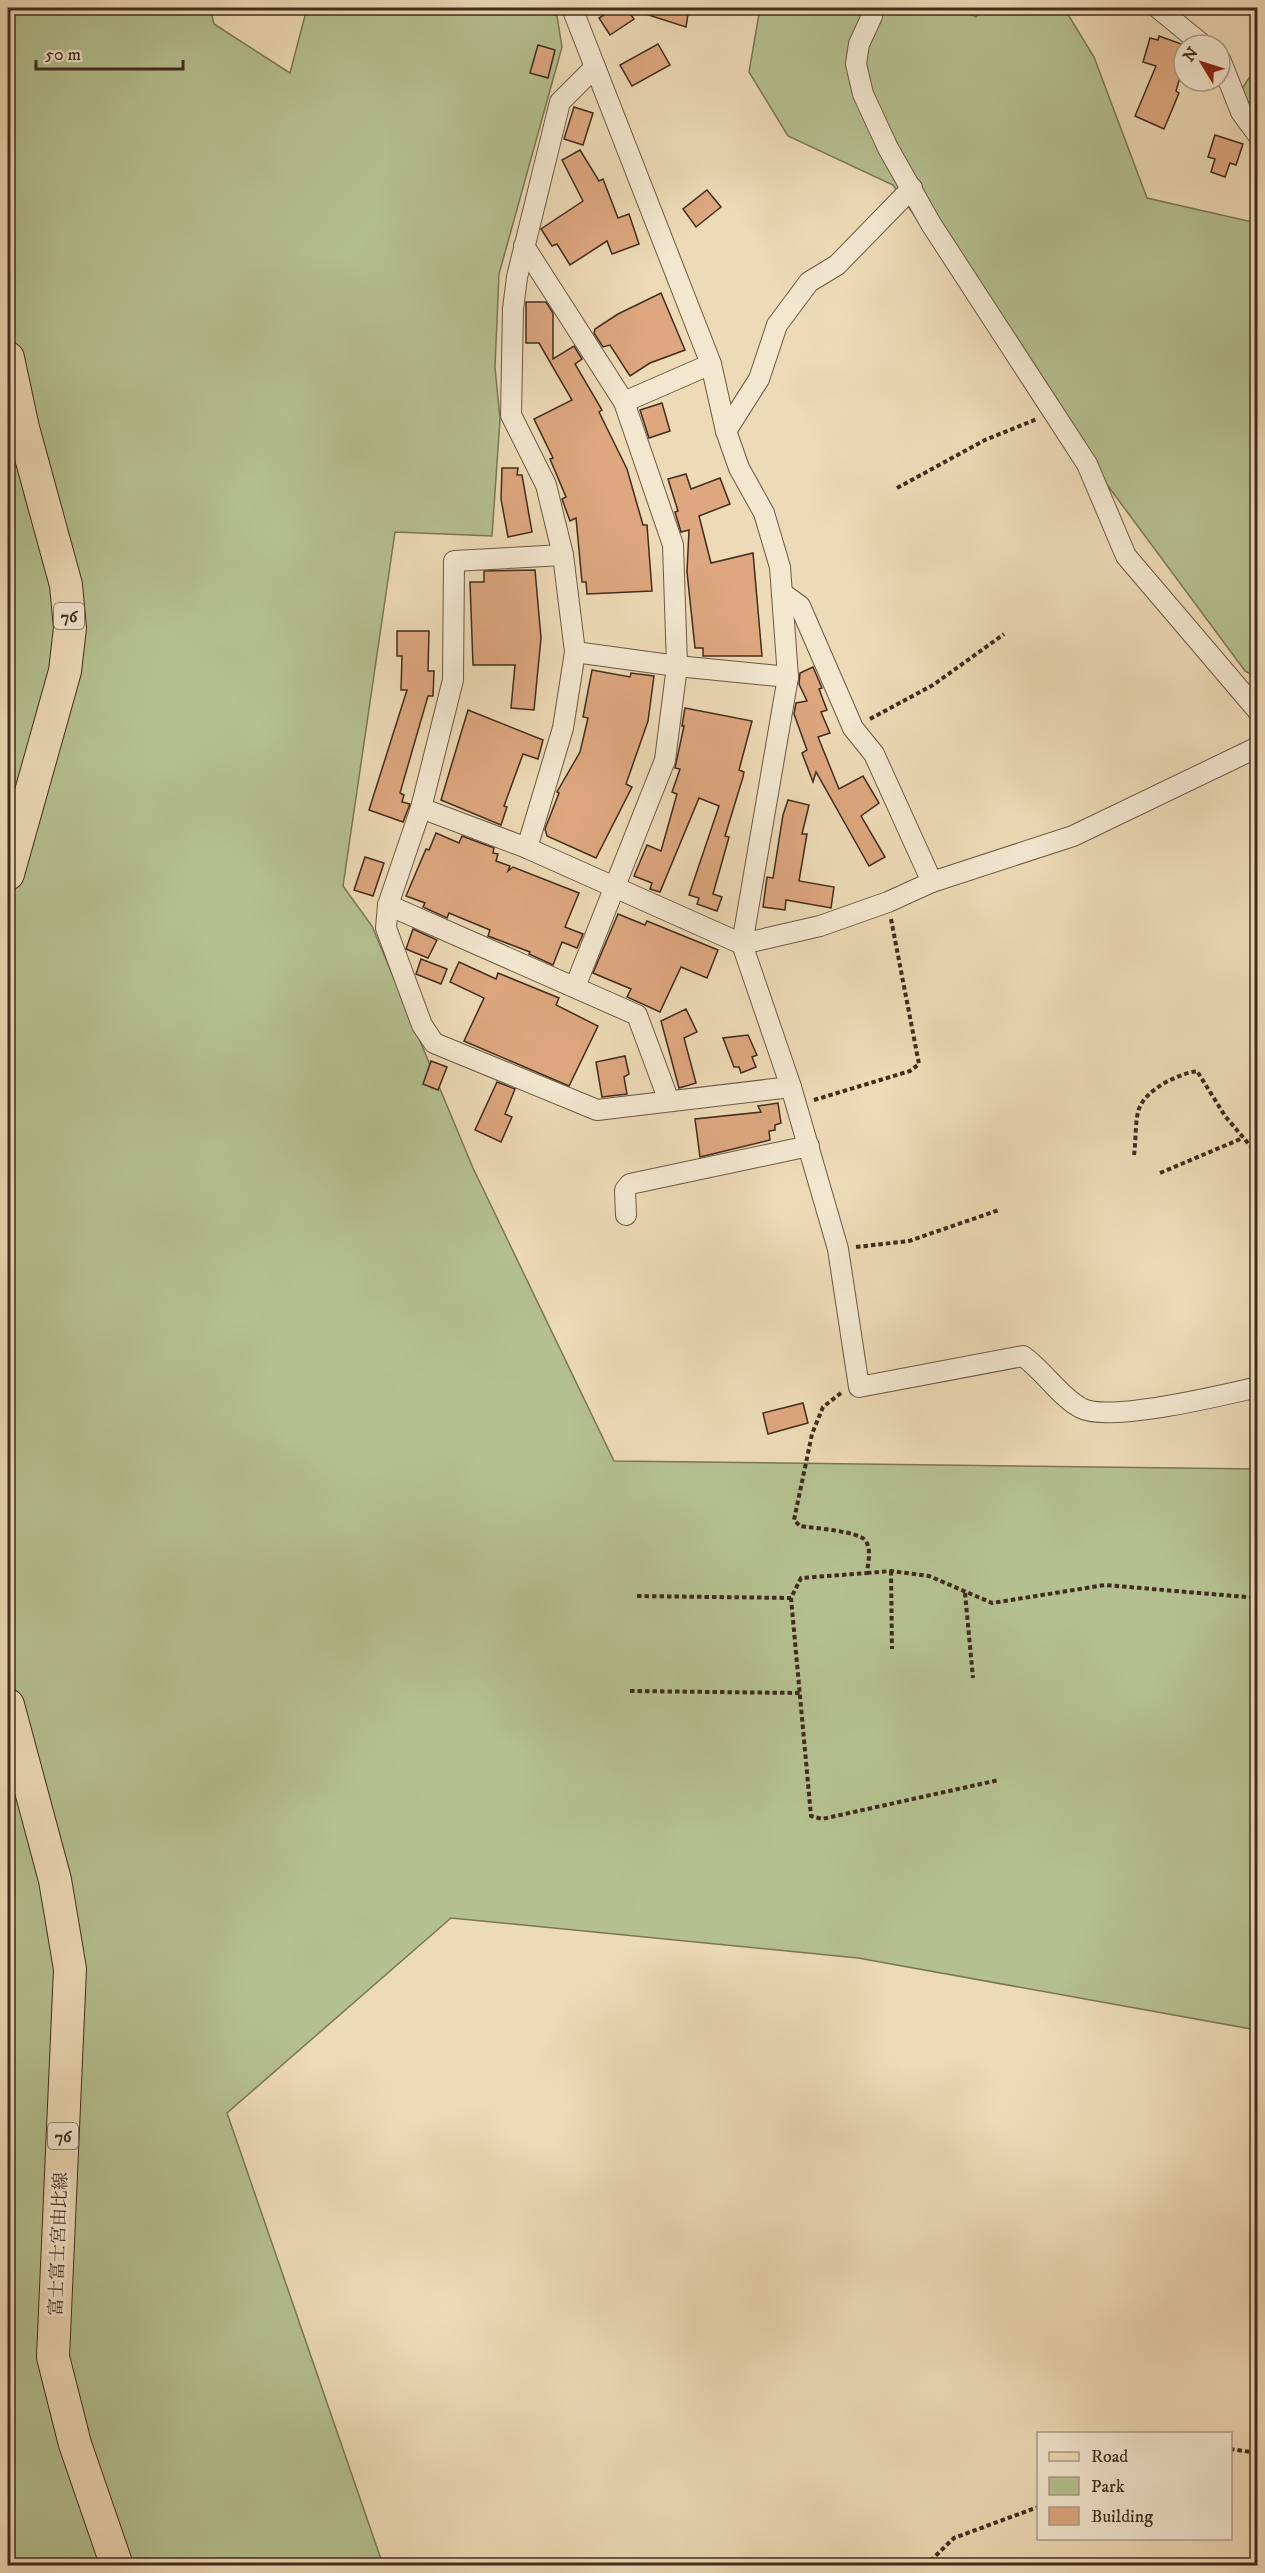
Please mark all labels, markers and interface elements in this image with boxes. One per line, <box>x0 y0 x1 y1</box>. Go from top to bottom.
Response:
scale bar <box>36 33 183 71</box>
north arrow <box>1172 33 1232 93</box>
text: N <box>1179 43 1203 66</box>
text: 50 m <box>45 44 81 66</box>
road number: 76 <box>54 603 84 629</box>
road number: 76 <box>48 2123 78 2149</box>
street label: 富士富士宮由比線 <box>45 2172 73 2316</box>
legend <box>1037 2432 1232 2540</box>
text: Road <box>1091 2446 1128 2468</box>
text: Park <box>1091 2476 1125 2498</box>
text: Building <box>1091 2506 1153 2528</box>

